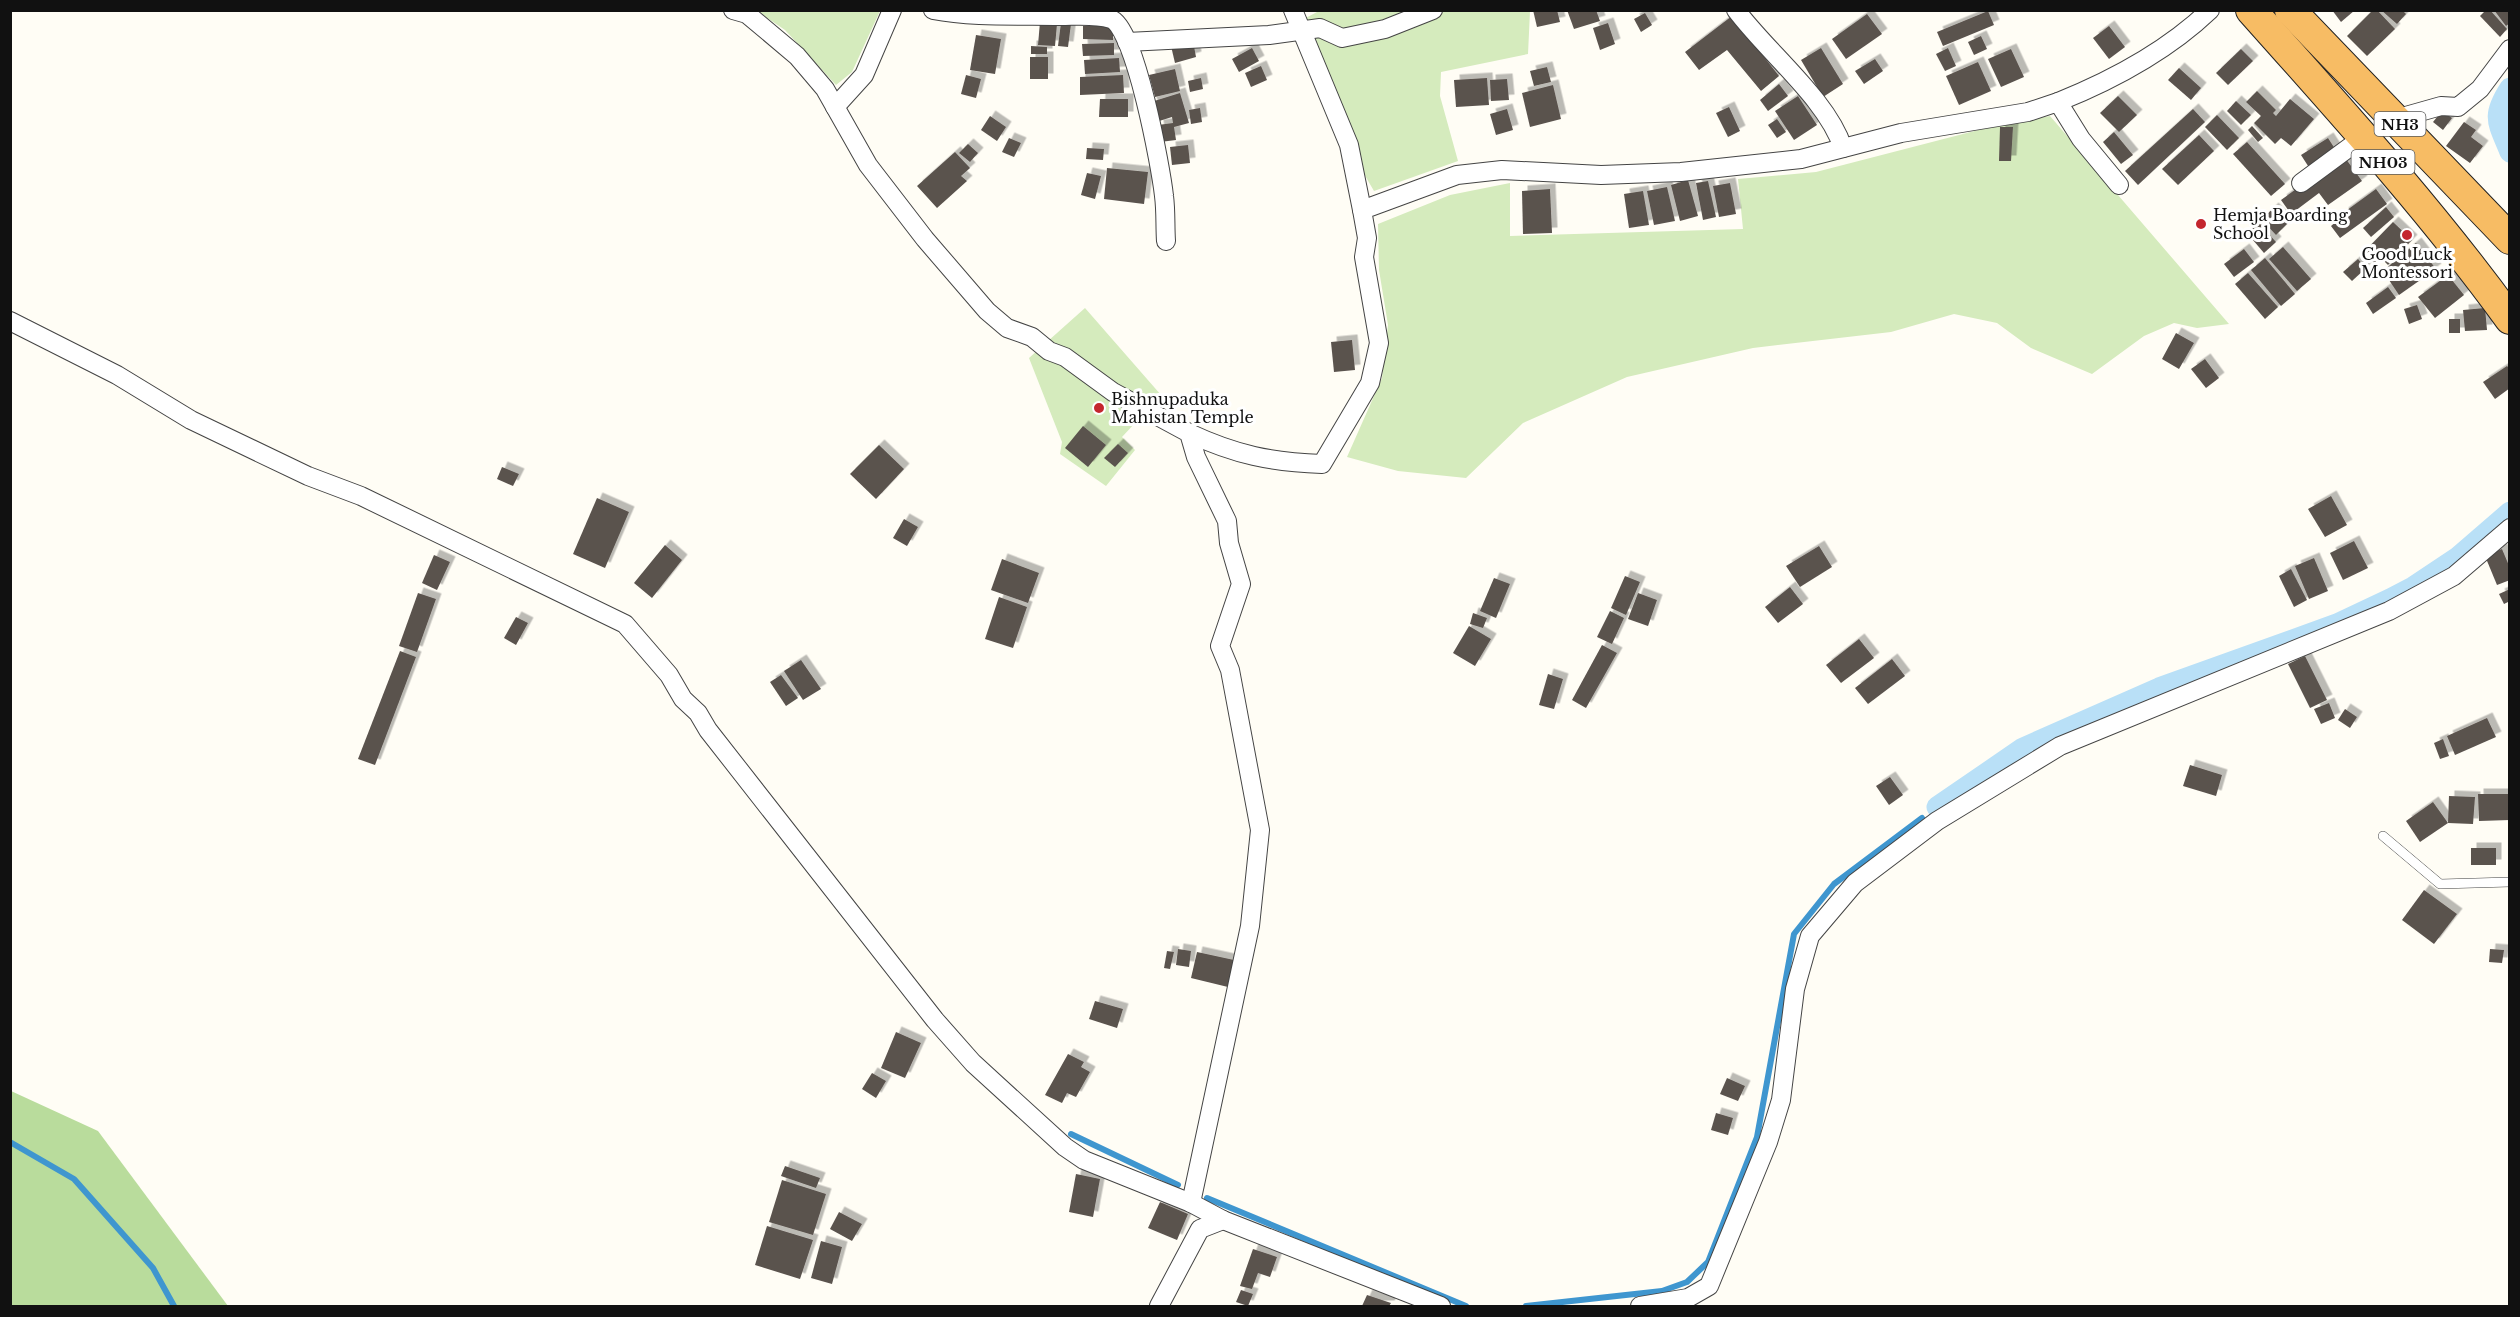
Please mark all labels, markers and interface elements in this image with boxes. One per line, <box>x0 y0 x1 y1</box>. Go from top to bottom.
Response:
road number: NH3 <box>2374 112 2426 136</box>
road number: NH03 <box>2352 150 2414 174</box>
place label: Hemja Boarding School <box>2213 205 2348 243</box>
marker: Hemja Boarding School <box>2194 217 2208 231</box>
marker: Good Luck Montessori <box>2400 228 2414 242</box>
place label: Good Luck Montessori <box>2361 244 2453 282</box>
place label: Bishnupaduka Mahistan Temple <box>1111 389 1254 427</box>
marker: Bishnupaduka Mahistan Temple <box>1092 401 1106 415</box>

